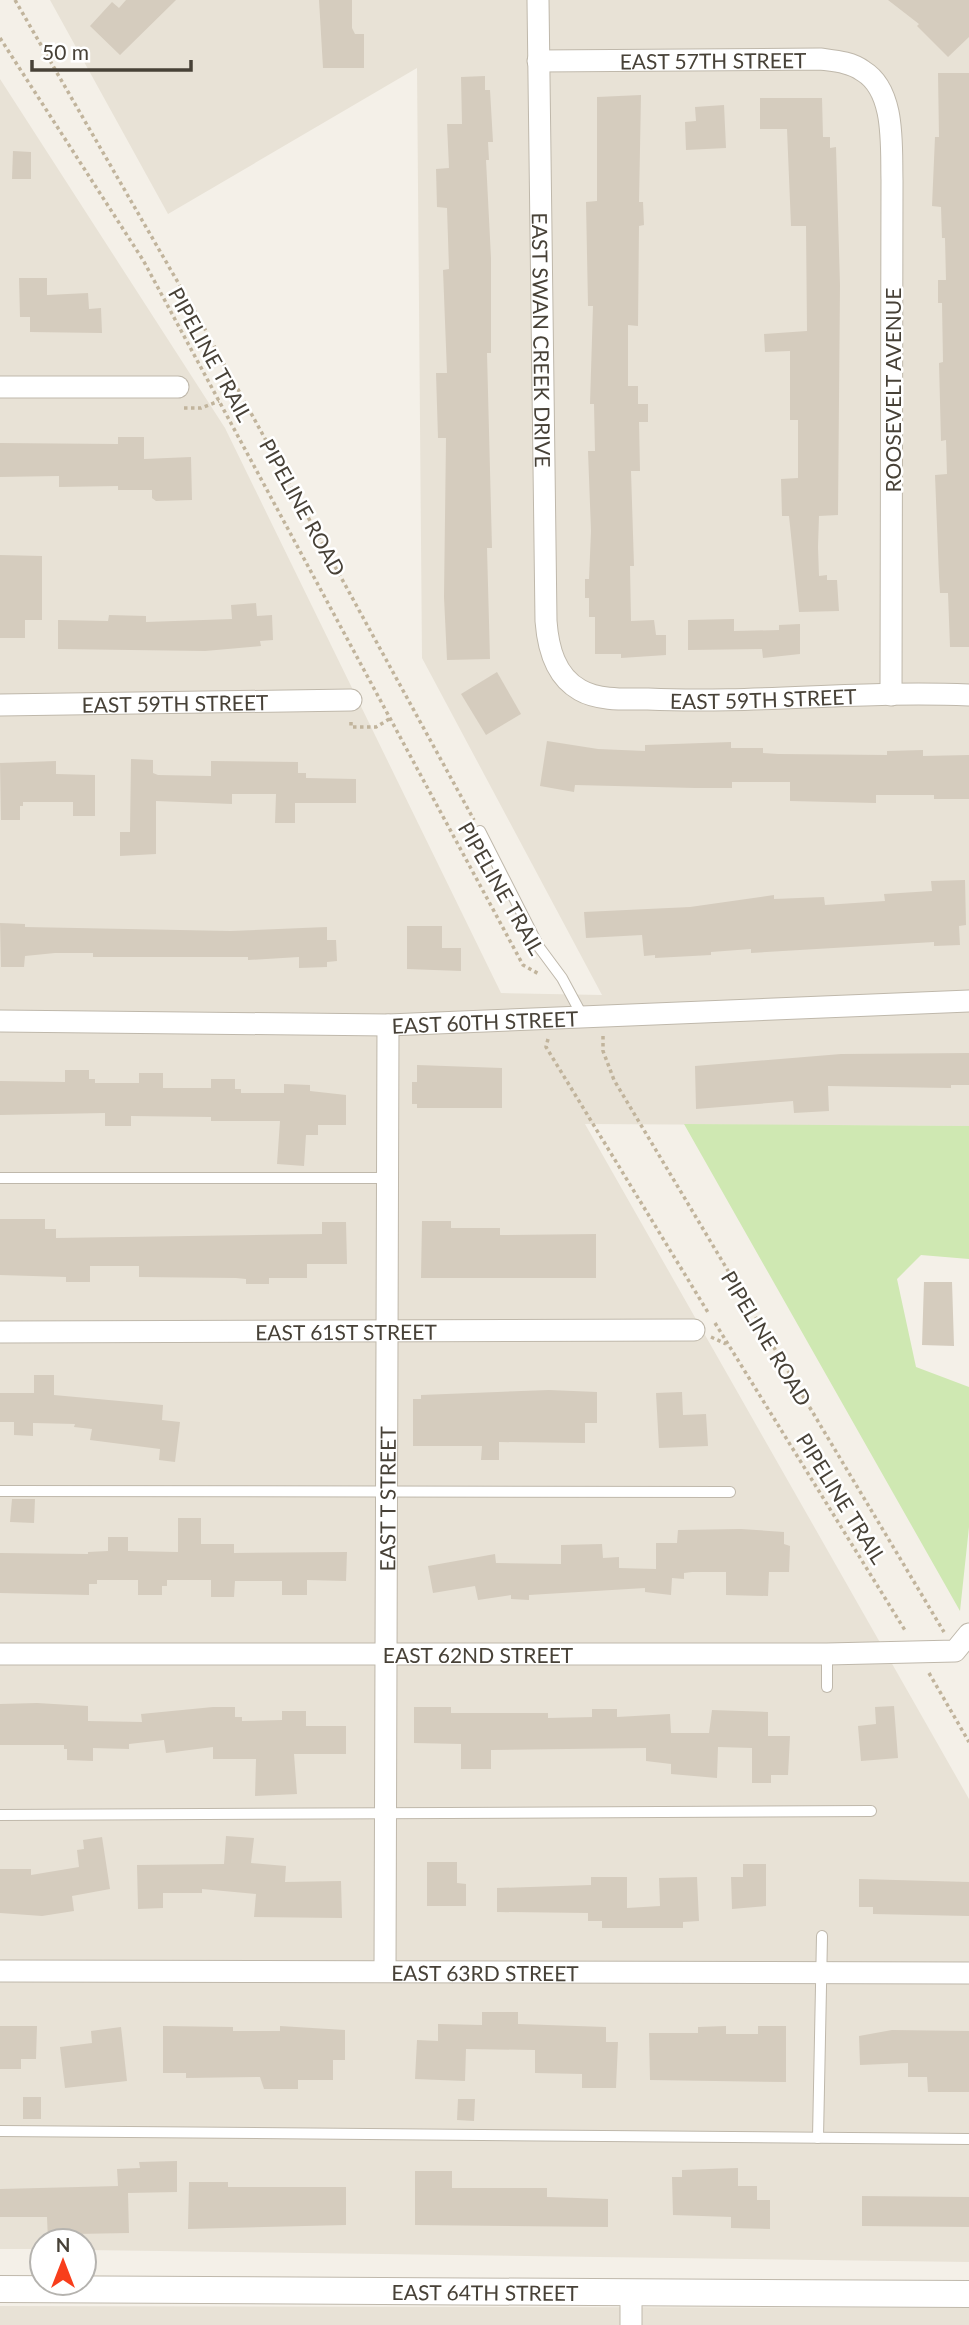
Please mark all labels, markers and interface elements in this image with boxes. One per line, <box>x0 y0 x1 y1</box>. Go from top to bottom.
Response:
scale bar <box>32 28 191 72</box>
text: 50 m <box>42 39 89 64</box>
street label: EAST 57TH STREET <box>619 47 807 73</box>
street label: EAST SWAN CREEK DRIVE <box>528 212 557 468</box>
street label: PIPELINE TRAIL <box>164 283 258 426</box>
street label: ROOSEVELT AVENUE <box>880 288 905 492</box>
street label: PIPELINE ROAD <box>255 434 351 580</box>
street label: EAST 59TH STREET <box>670 683 858 713</box>
street label: EAST 59TH STREET <box>81 689 269 716</box>
street label: PIPELINE TRAIL <box>454 817 550 959</box>
street label: EAST 60TH STREET <box>391 1005 579 1037</box>
street label: PIPELINE ROAD <box>717 1266 817 1410</box>
street label: EAST 61ST STREET <box>255 1318 437 1344</box>
street label: EAST T STREET <box>374 1426 399 1572</box>
street label: PIPELINE TRAIL <box>792 1428 892 1568</box>
street label: EAST 62ND STREET <box>383 1642 574 1667</box>
street label: EAST 63RD STREET <box>391 1959 579 1985</box>
north arrow <box>28 2227 98 2297</box>
text: N <box>56 2233 70 2256</box>
street label: EAST 64TH STREET <box>392 2279 579 2304</box>

